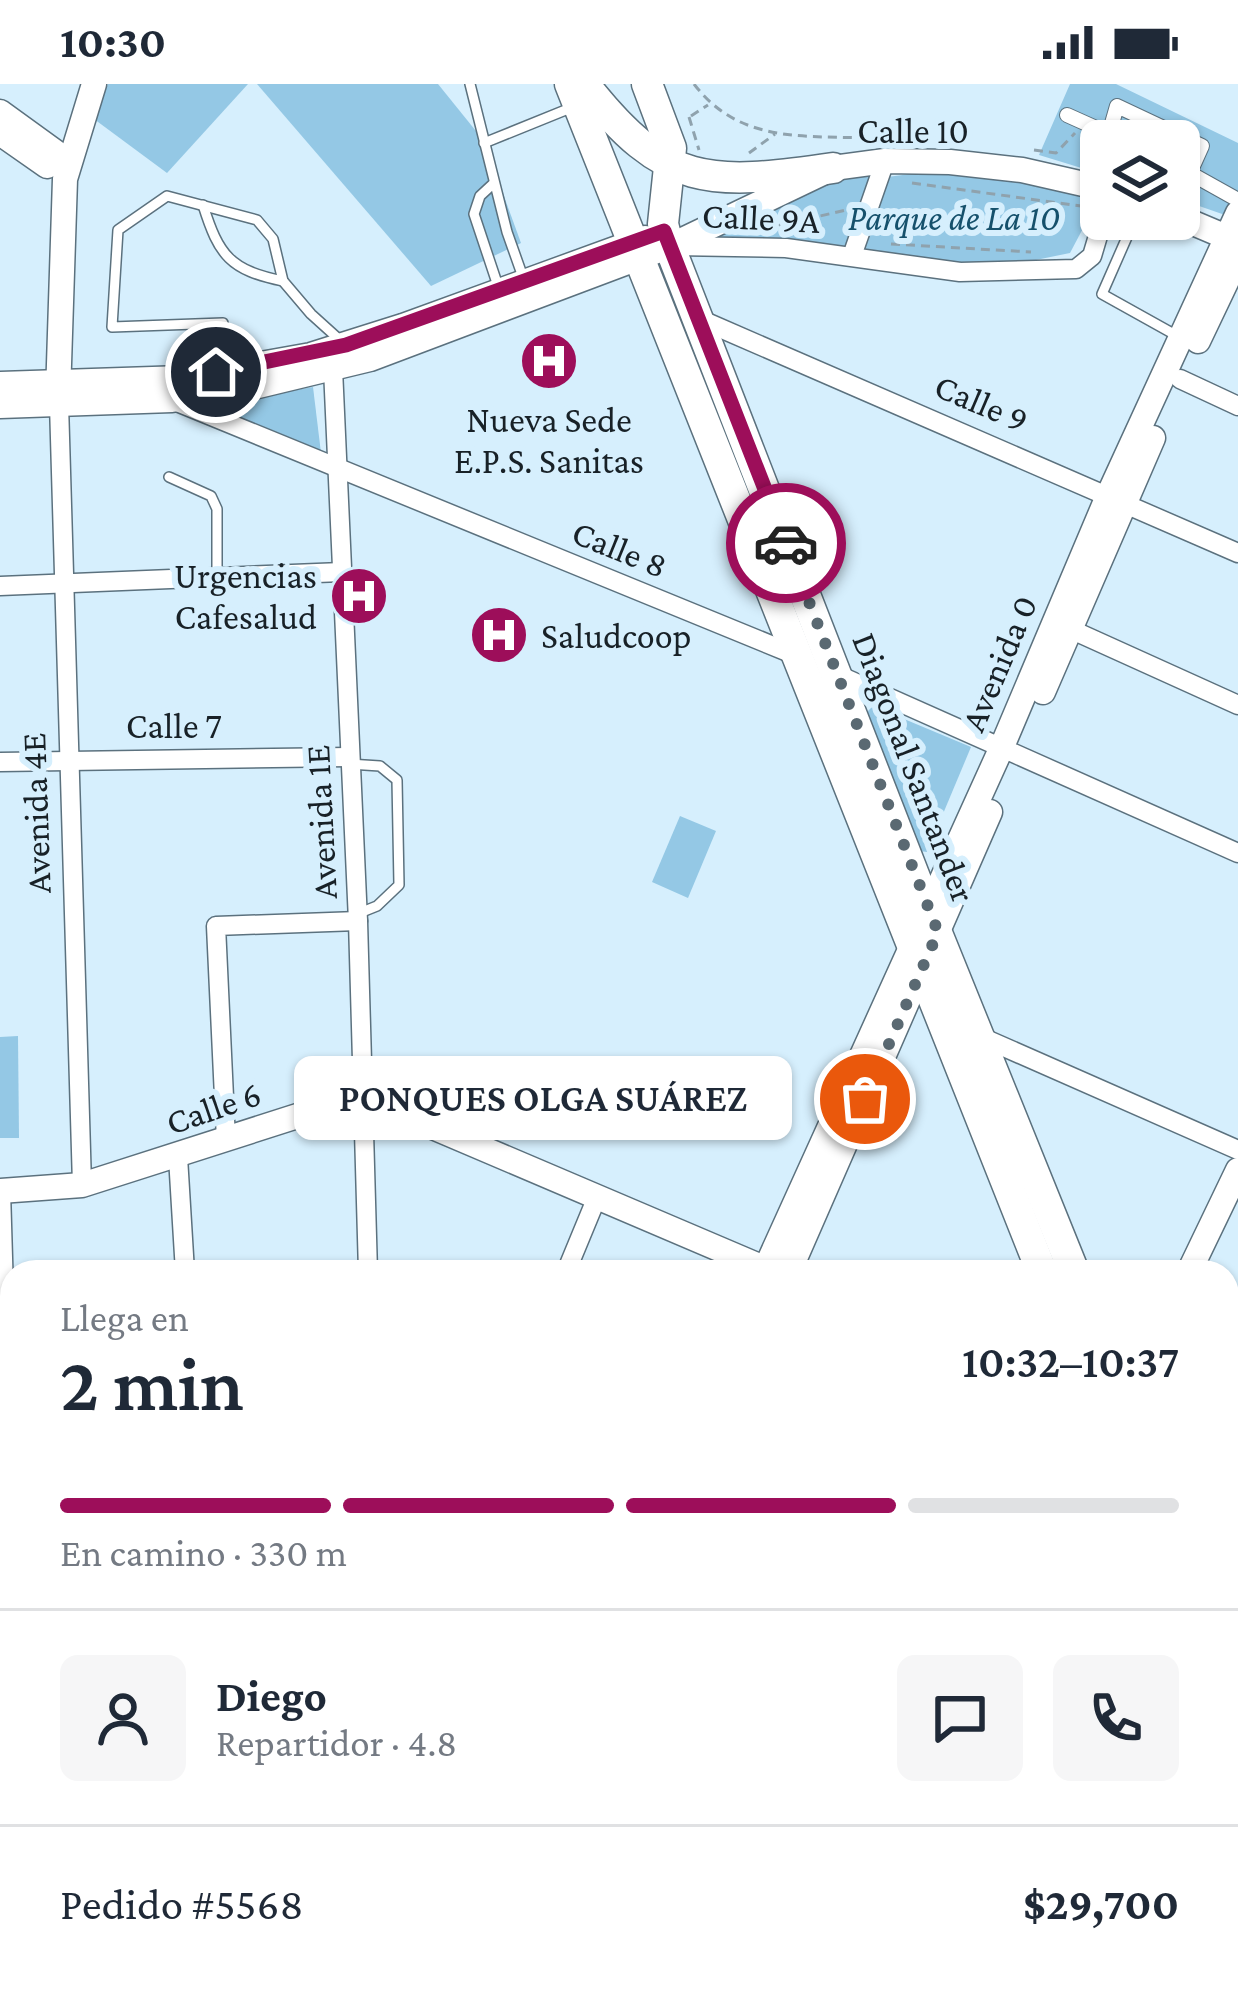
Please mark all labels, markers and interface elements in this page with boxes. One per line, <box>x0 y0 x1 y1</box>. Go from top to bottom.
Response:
text: 10:30 <box>60 17 166 67</box>
street label: Calle 10 <box>857 111 969 151</box>
map controls <box>1080 120 1200 240</box>
button: layers <box>1080 120 1200 240</box>
street label: Calle 9A <box>701 195 821 241</box>
park label: Parque de La 10 <box>848 198 1060 238</box>
pin <box>165 321 267 423</box>
hospital icon: Nueva Sede E.P.S. Sanitas <box>518 330 580 392</box>
icon: home <box>183 339 249 405</box>
street label: Calle 9 <box>929 365 1034 440</box>
place label: Nueva Sede E.P.S. Sanitas <box>454 400 644 481</box>
courier <box>726 483 846 603</box>
icon: car <box>753 510 819 576</box>
street label: Calle 8 <box>566 512 673 586</box>
place label: Urgencias Cafesalud <box>174 556 317 637</box>
hospital icon: Urgencias Cafesalud <box>328 565 390 627</box>
street label: Avenida 0 <box>953 590 1045 737</box>
hospital icon: Saludcoop <box>468 604 530 666</box>
place label: Saludcoop <box>541 616 691 656</box>
street label: Diagonal Santander <box>844 627 984 908</box>
street label: Calle 7 <box>126 706 222 746</box>
street label: Avenida 4E <box>13 732 59 894</box>
street label: Avenida 1E <box>297 744 345 900</box>
pin <box>814 1048 916 1150</box>
callout: PONQUES OLGA SUÁREZ <box>295 1057 793 1141</box>
icon: bag <box>832 1066 898 1132</box>
street label: Calle 6 <box>161 1073 266 1143</box>
text: PONQUES OLGA SUÁREZ <box>339 1076 747 1119</box>
text: Llega en <box>60 1296 189 1339</box>
text: 10:32–10:37 <box>962 1337 1179 1387</box>
text: 2 min <box>60 1340 244 1427</box>
text: En camino · 330 m <box>60 1531 347 1574</box>
button: person <box>60 1655 186 1781</box>
button: chat <box>897 1655 1023 1781</box>
button: phone <box>1053 1655 1179 1781</box>
text: Diego <box>216 1671 327 1721</box>
text: Repartidor · 4.8 <box>216 1721 457 1764</box>
text: Pedido #5568 <box>60 1879 304 1929</box>
text: $29,700 <box>1023 1879 1179 1929</box>

